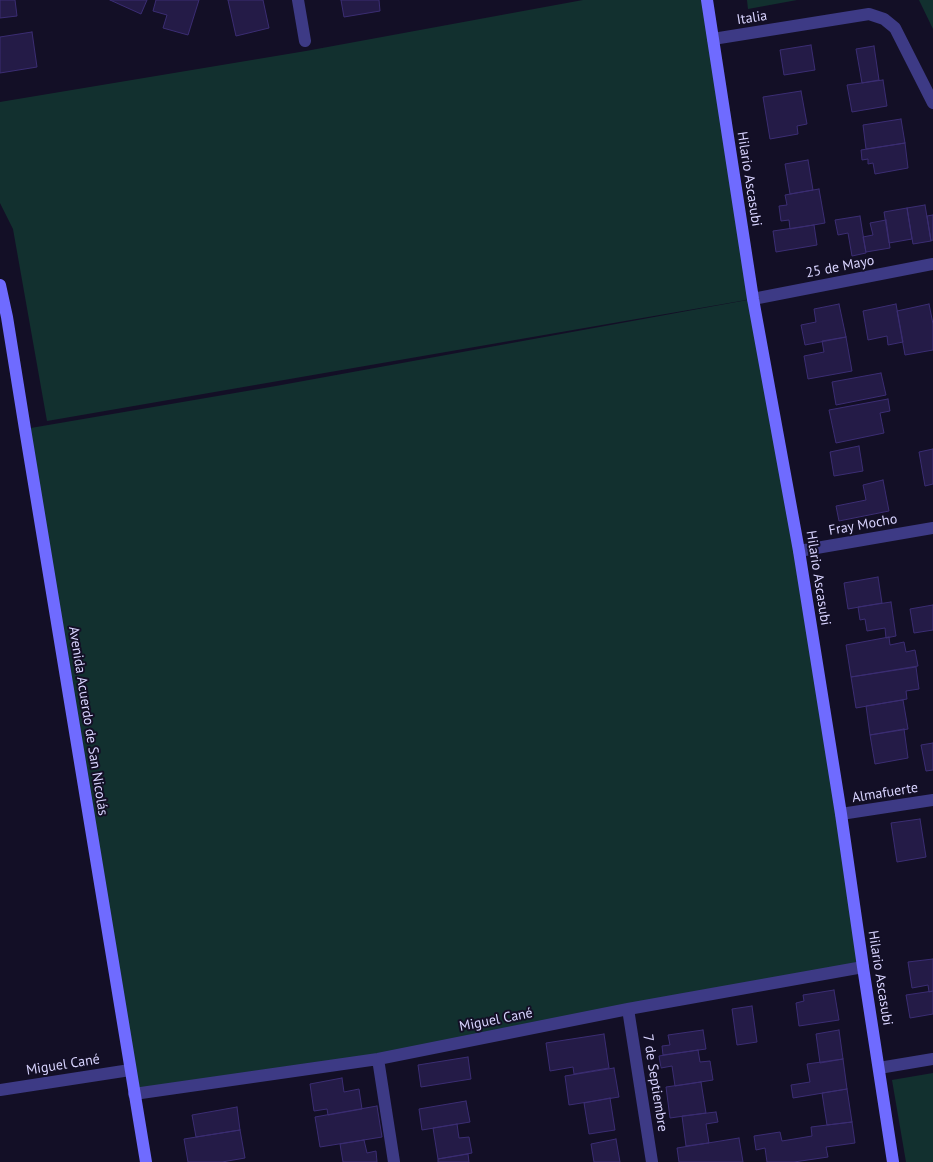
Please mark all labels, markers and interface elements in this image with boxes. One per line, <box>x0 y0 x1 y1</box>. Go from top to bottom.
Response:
street label: Italia <box>736 7 768 29</box>
street label: Hilario Ascasubi <box>733 130 765 228</box>
street label: 25 de Mayo <box>804 252 876 282</box>
street label: Fray Mocho <box>827 511 899 539</box>
street label: Hilario Ascasubi <box>802 529 834 627</box>
street label: Avenida Acuerdo de San Nicolás <box>65 625 111 817</box>
street label: Almafuerte <box>851 779 919 807</box>
street label: Hilario Ascasubi <box>864 929 896 1027</box>
street label: Miguel Cané <box>458 1005 534 1035</box>
street label: 7 de Septiembre <box>639 1033 671 1133</box>
street label: Miguel Cané <box>25 1051 101 1079</box>

